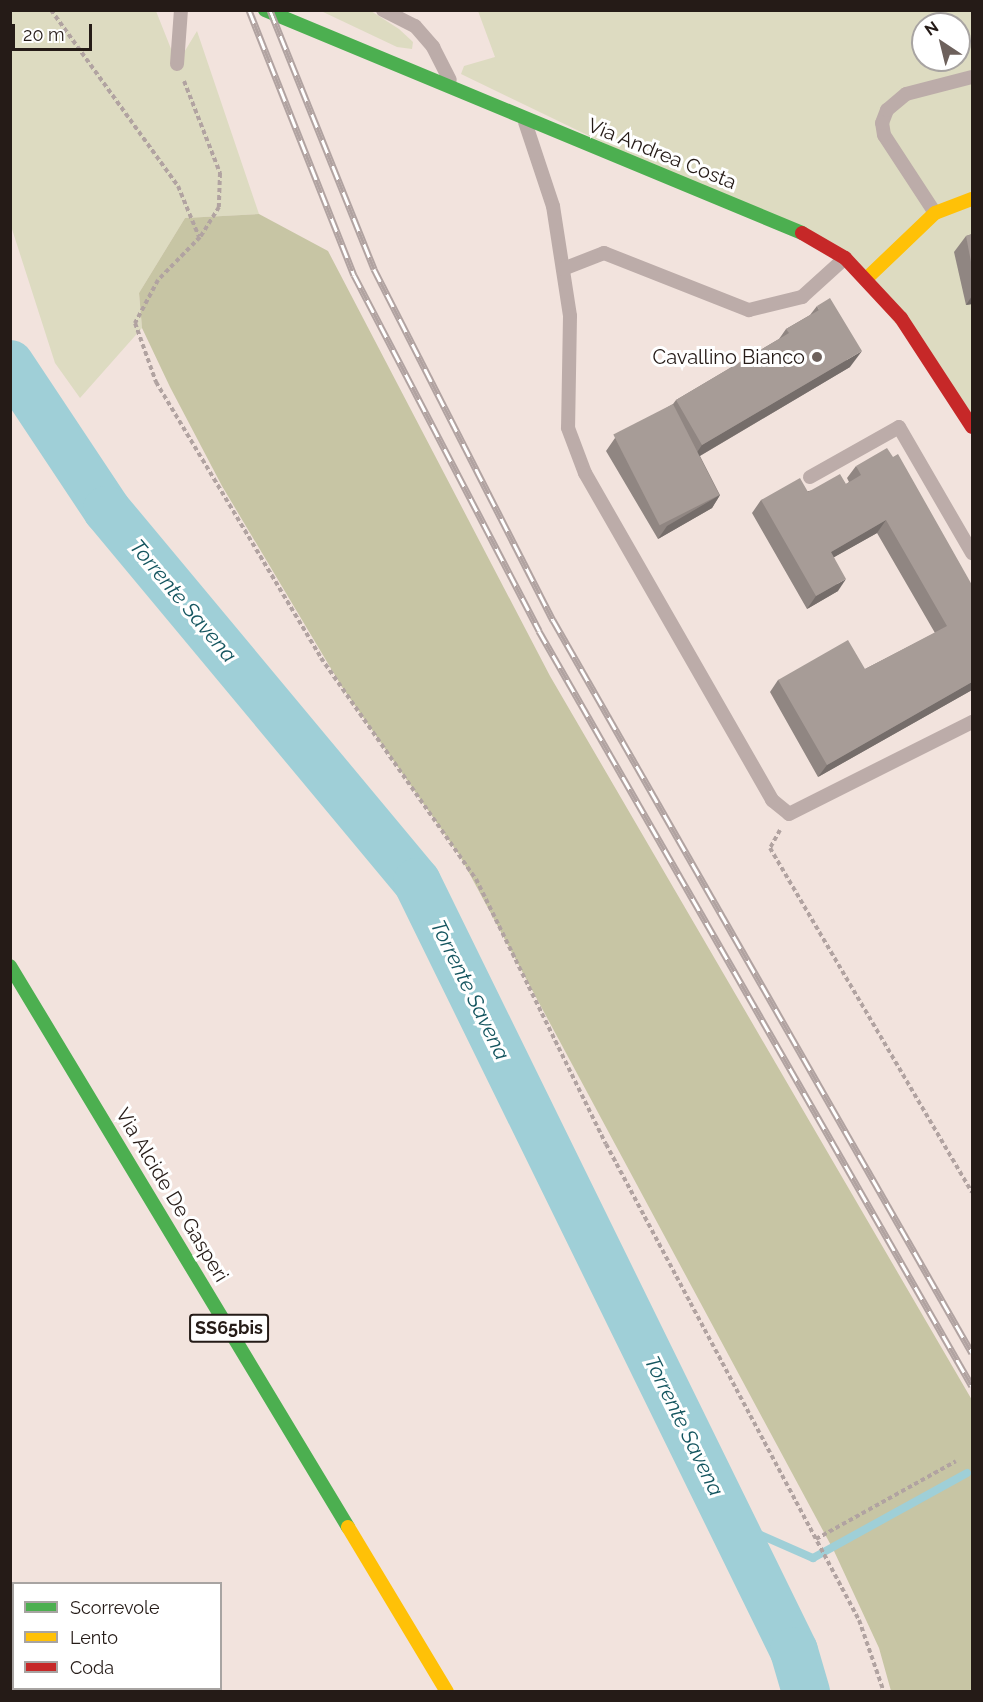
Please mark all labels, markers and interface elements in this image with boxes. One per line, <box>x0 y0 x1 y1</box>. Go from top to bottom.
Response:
scale bar <box>15 12 94 50</box>
north arrow <box>911 12 971 72</box>
text: N <box>921 17 942 40</box>
text: 20 m <box>23 24 65 45</box>
street label: Via Andrea Costa <box>584 113 740 195</box>
place label: Cavallino Bianco <box>652 345 805 369</box>
marker: Cavallino Bianco <box>810 350 824 364</box>
water label: Torrente Savena <box>124 534 242 668</box>
water label: Torrente Savena <box>425 916 515 1064</box>
street label: Via Alcide De Gasperi <box>110 1104 234 1286</box>
road number: SS65bis <box>188 1313 270 1343</box>
water label: Torrente Savena <box>639 1352 729 1500</box>
legend <box>12 1582 222 1690</box>
text: Scorrevole <box>70 1597 160 1618</box>
text: Lento <box>70 1627 118 1648</box>
text: Coda <box>70 1657 114 1678</box>

